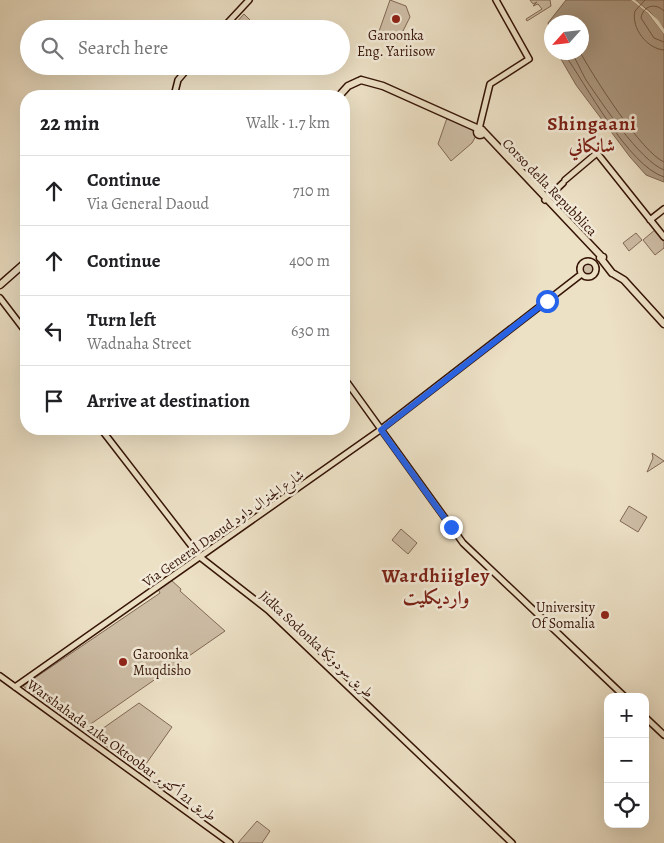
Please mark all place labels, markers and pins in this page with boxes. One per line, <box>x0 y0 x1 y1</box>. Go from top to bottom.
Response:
marker: Garoonka Eng. Yariisow <box>390 13 402 25</box>
place label: Garoonka Eng. Yariisow <box>357 26 435 61</box>
place label: University Of Somalia <box>532 598 596 633</box>
marker: University Of Somalia <box>599 609 611 621</box>
place label: Garoonka Muqdisho <box>133 645 191 680</box>
marker: Garoonka Muqdisho <box>117 656 129 668</box>

